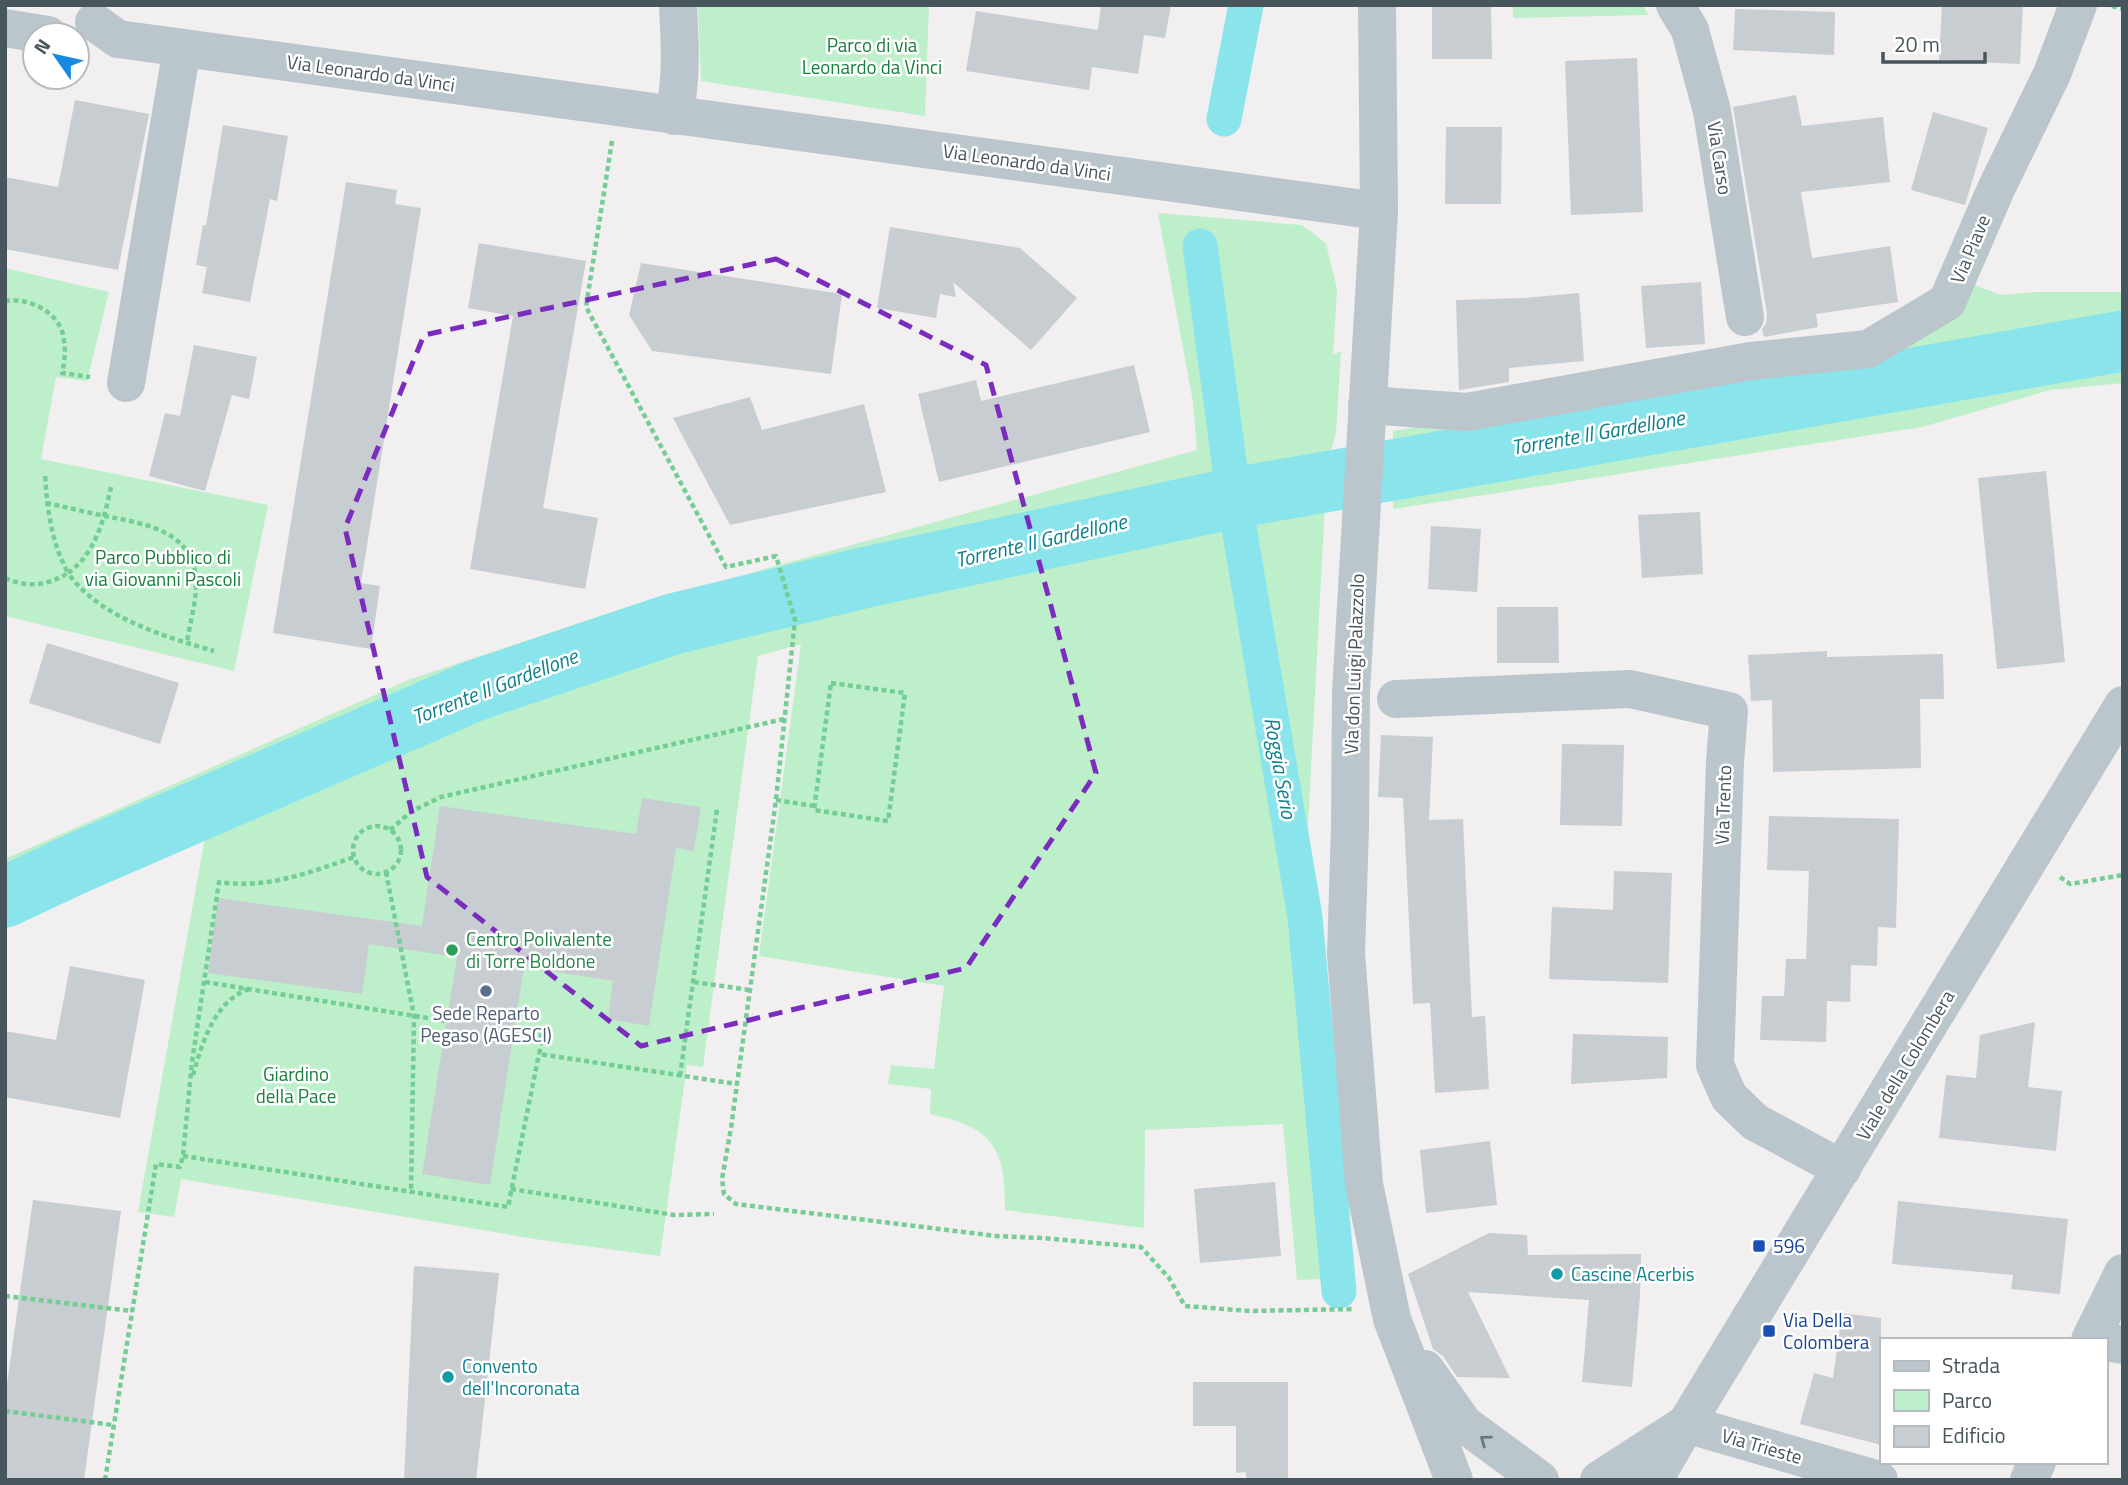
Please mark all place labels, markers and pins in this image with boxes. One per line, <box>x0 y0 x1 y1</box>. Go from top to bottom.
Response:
place label: Centro Polivalente di Torre Boldone <box>466 924 612 975</box>
marker: Centro Polivalente di Torre Boldone <box>444 942 460 958</box>
marker: Sede Reparto Pegaso (AGESCI) <box>478 983 494 999</box>
place label: Sede Reparto Pegaso (AGESCI) <box>420 998 552 1049</box>
place label: 596 <box>1773 1231 1805 1260</box>
marker: 596 <box>1751 1238 1767 1254</box>
place label: Cascine Acerbis <box>1571 1259 1695 1288</box>
marker: Cascine Acerbis <box>1549 1266 1565 1282</box>
place label: Via Della Colombera <box>1783 1305 1870 1356</box>
marker: Via Della Colombera <box>1761 1323 1777 1339</box>
place label: Convento dell'Incoronata <box>462 1351 580 1402</box>
marker: Convento dell'Incoronata <box>440 1369 456 1385</box>

